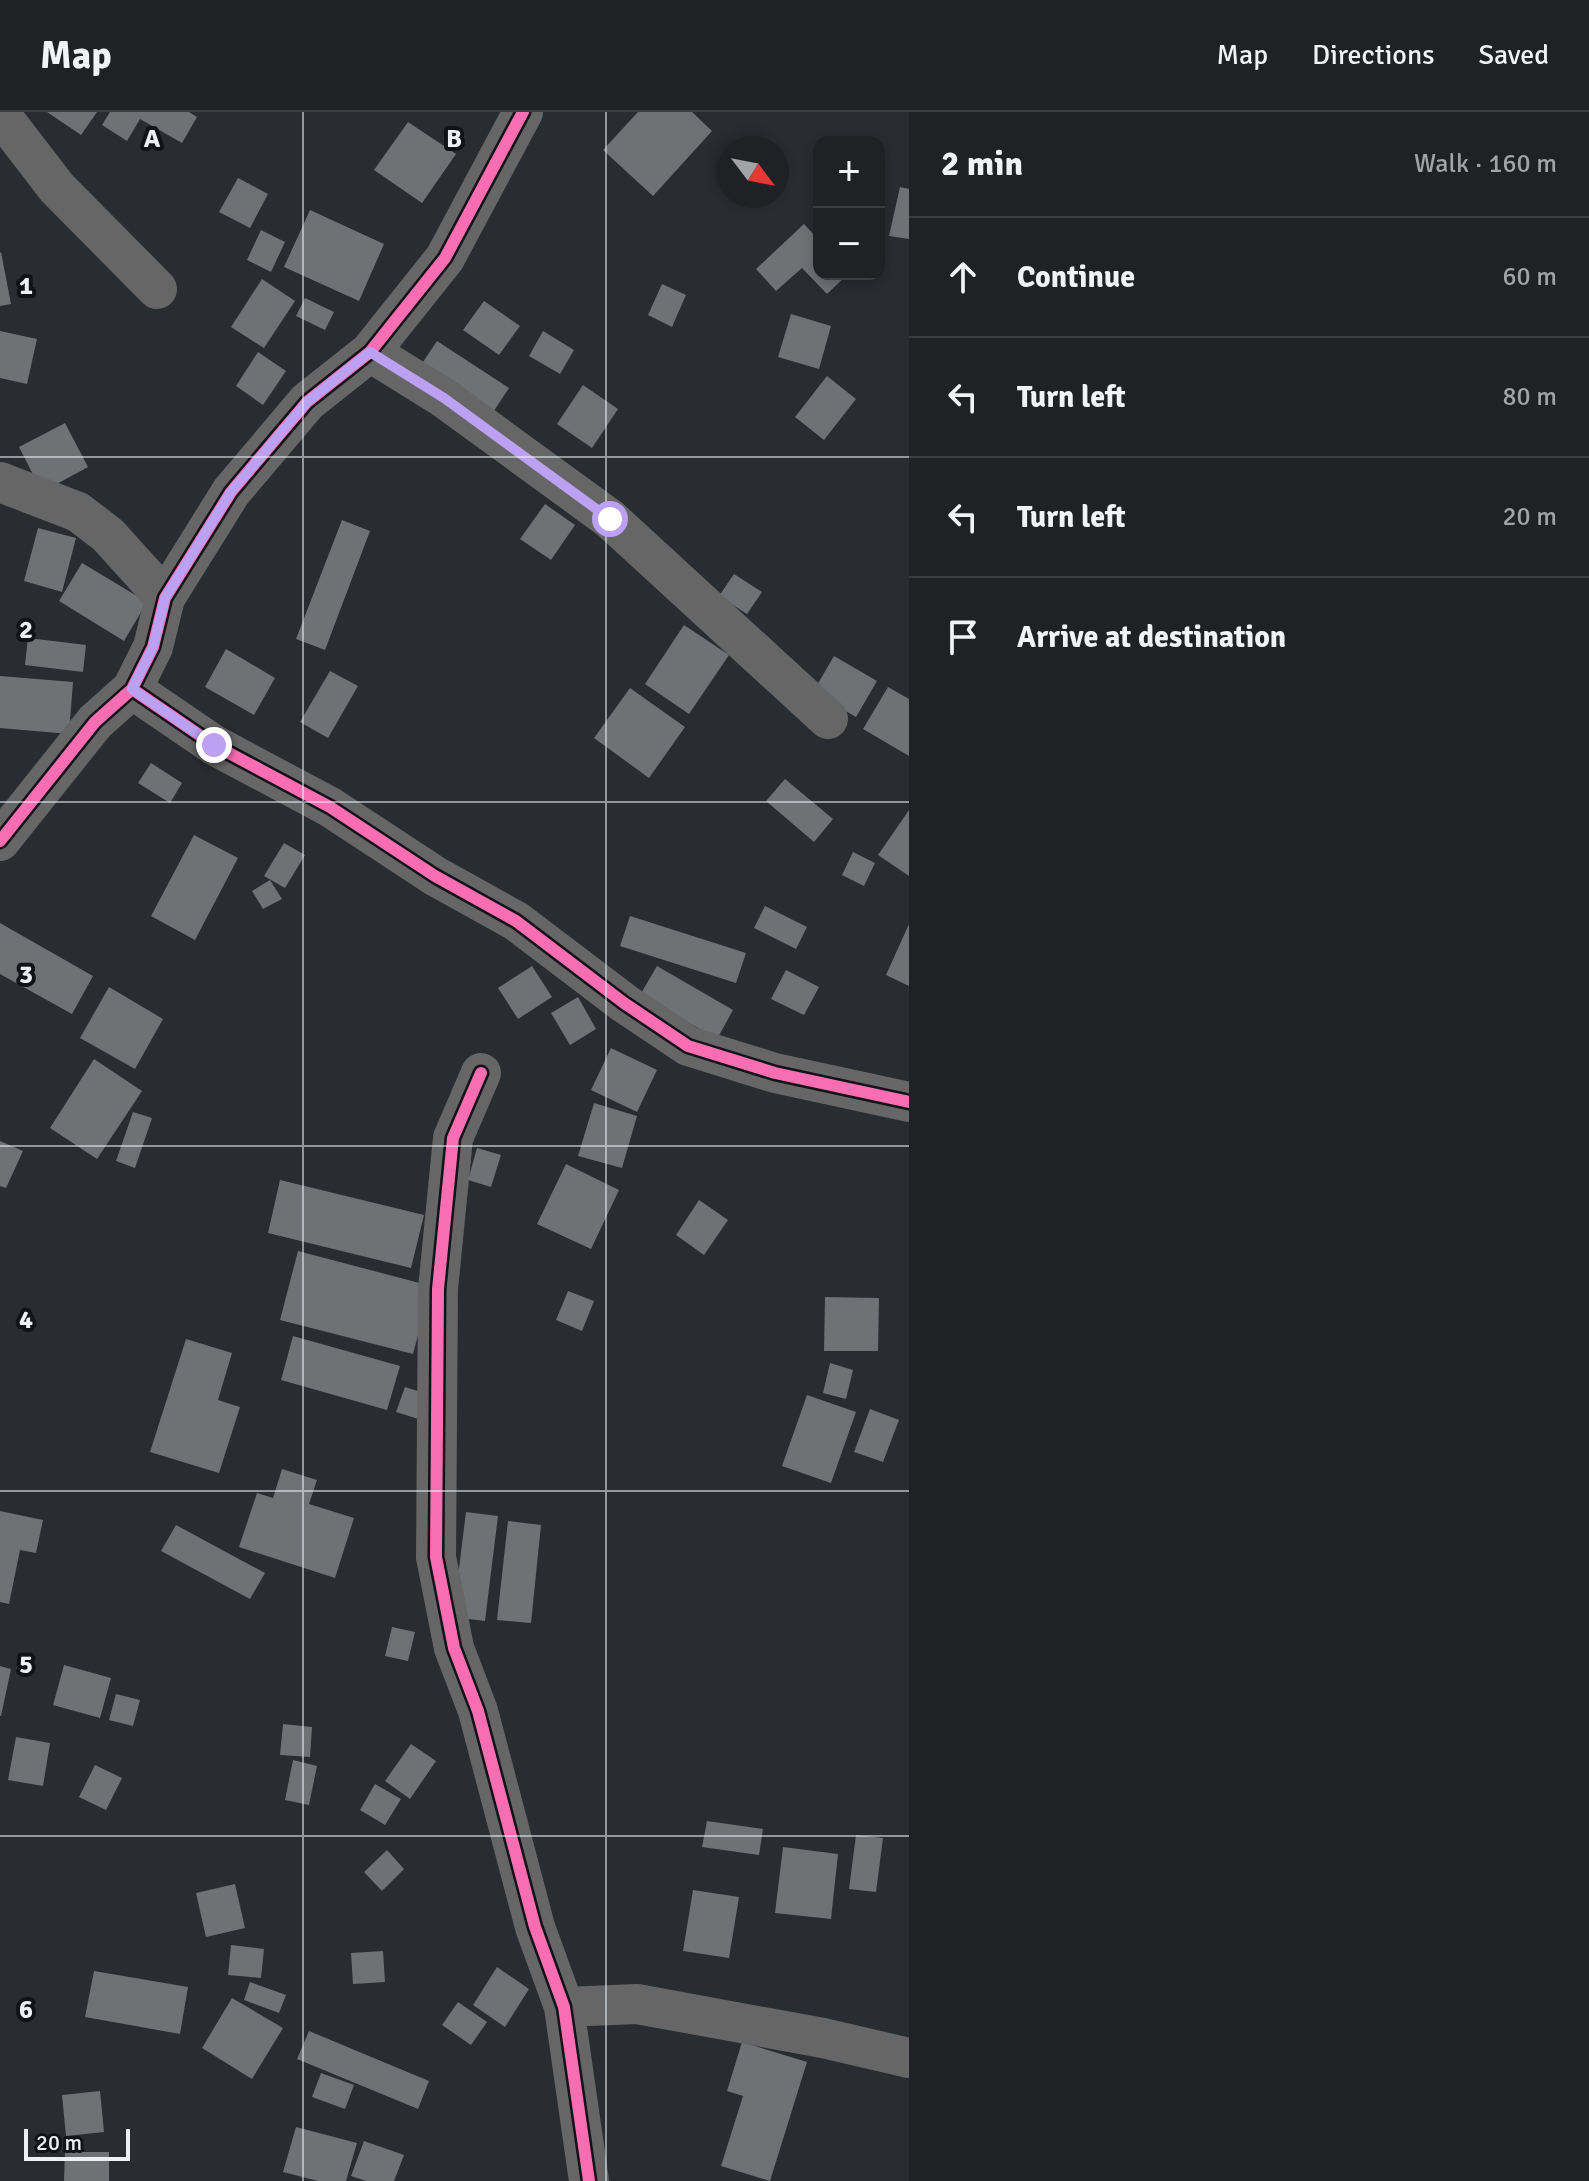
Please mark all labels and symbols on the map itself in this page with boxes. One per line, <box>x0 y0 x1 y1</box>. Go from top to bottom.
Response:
text: A <box>144 123 161 155</box>
text: B <box>446 123 462 155</box>
north arrow <box>717 136 789 208</box>
text: 1 <box>19 270 33 302</box>
route start <box>592 501 628 537</box>
text: 2 <box>19 614 33 646</box>
route end <box>196 727 232 763</box>
text: 3 <box>19 959 33 991</box>
text: 4 <box>19 1304 33 1336</box>
text: 5 <box>19 1649 33 1681</box>
text: 6 <box>19 1994 33 2026</box>
scale bar <box>24 2125 130 2161</box>

